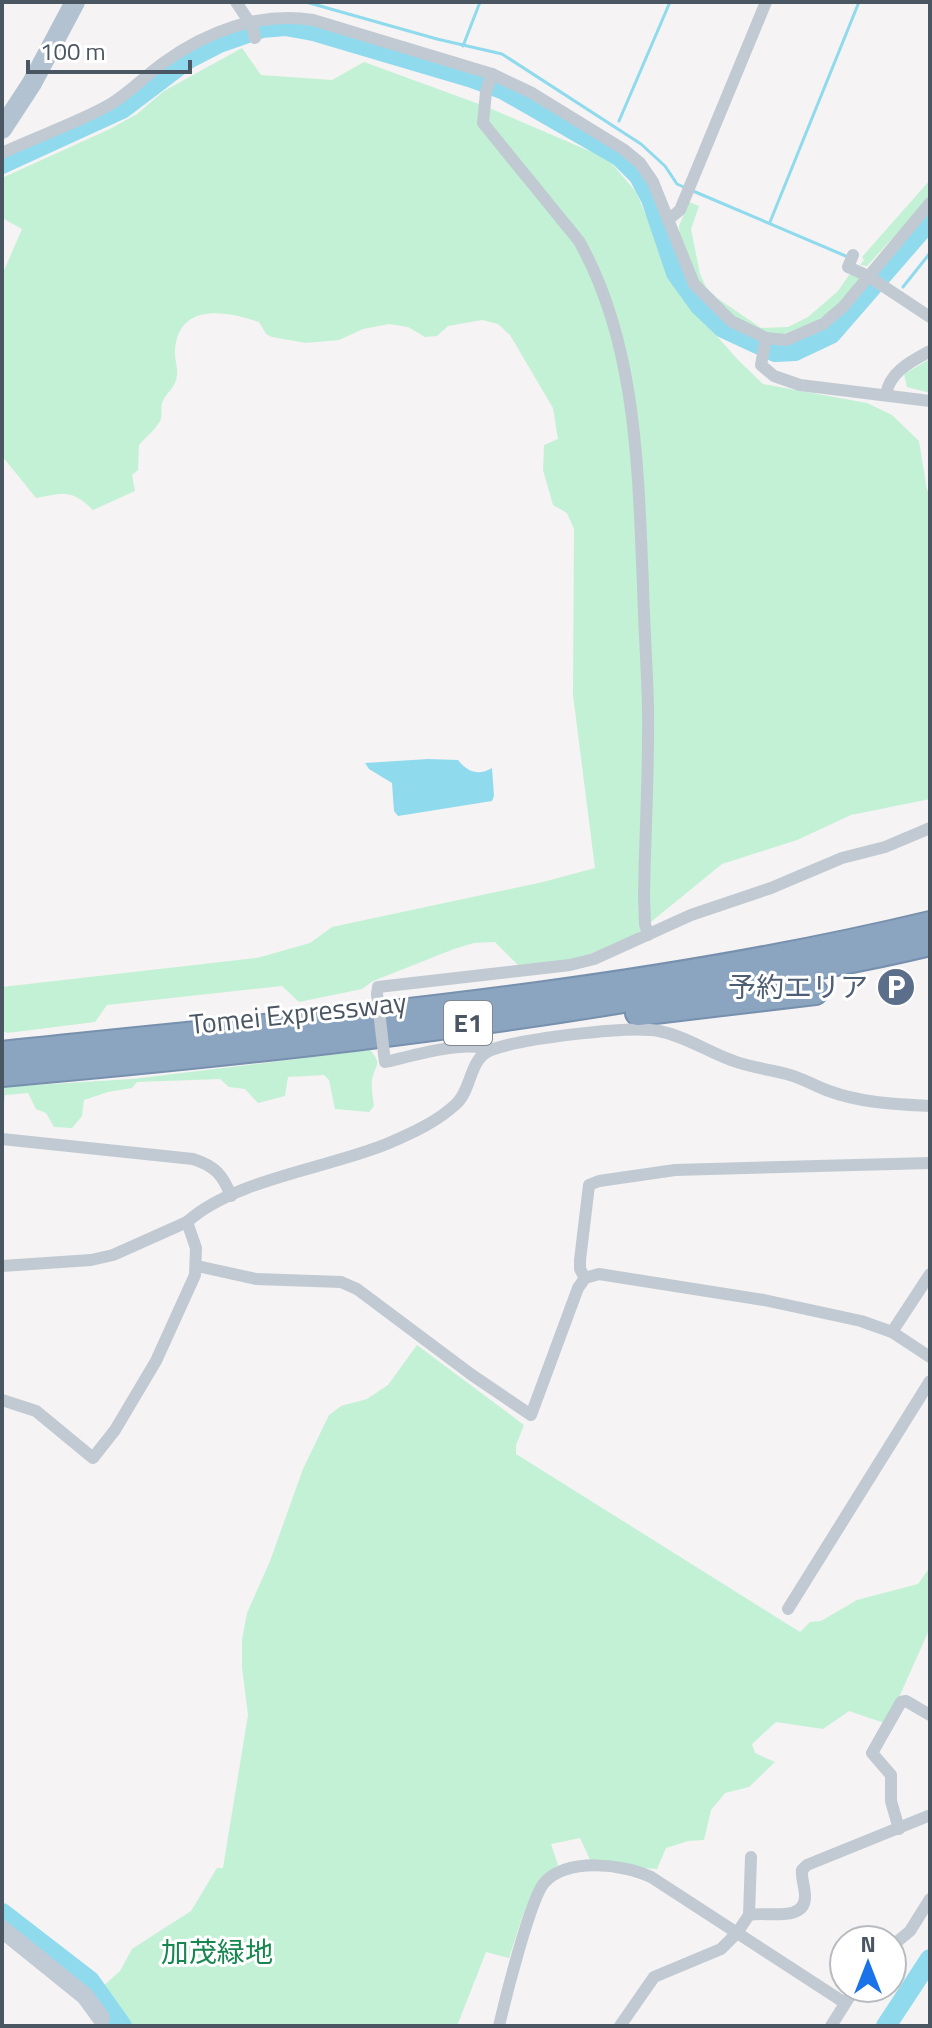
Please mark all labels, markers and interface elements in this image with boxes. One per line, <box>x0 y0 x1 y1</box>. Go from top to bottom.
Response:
scale bar <box>28 24 190 74</box>
text: 100 m <box>40 33 106 69</box>
place label: 予約エリア <box>728 965 868 1008</box>
parking icon: 予約エリア <box>875 966 917 1008</box>
street label: Tomei Expressway <box>187 980 408 1045</box>
road number: E1 <box>444 1001 492 1045</box>
north arrow <box>828 1924 908 2004</box>
text: N <box>860 1927 876 1961</box>
park label: 加茂緑地 <box>161 1930 273 1973</box>

